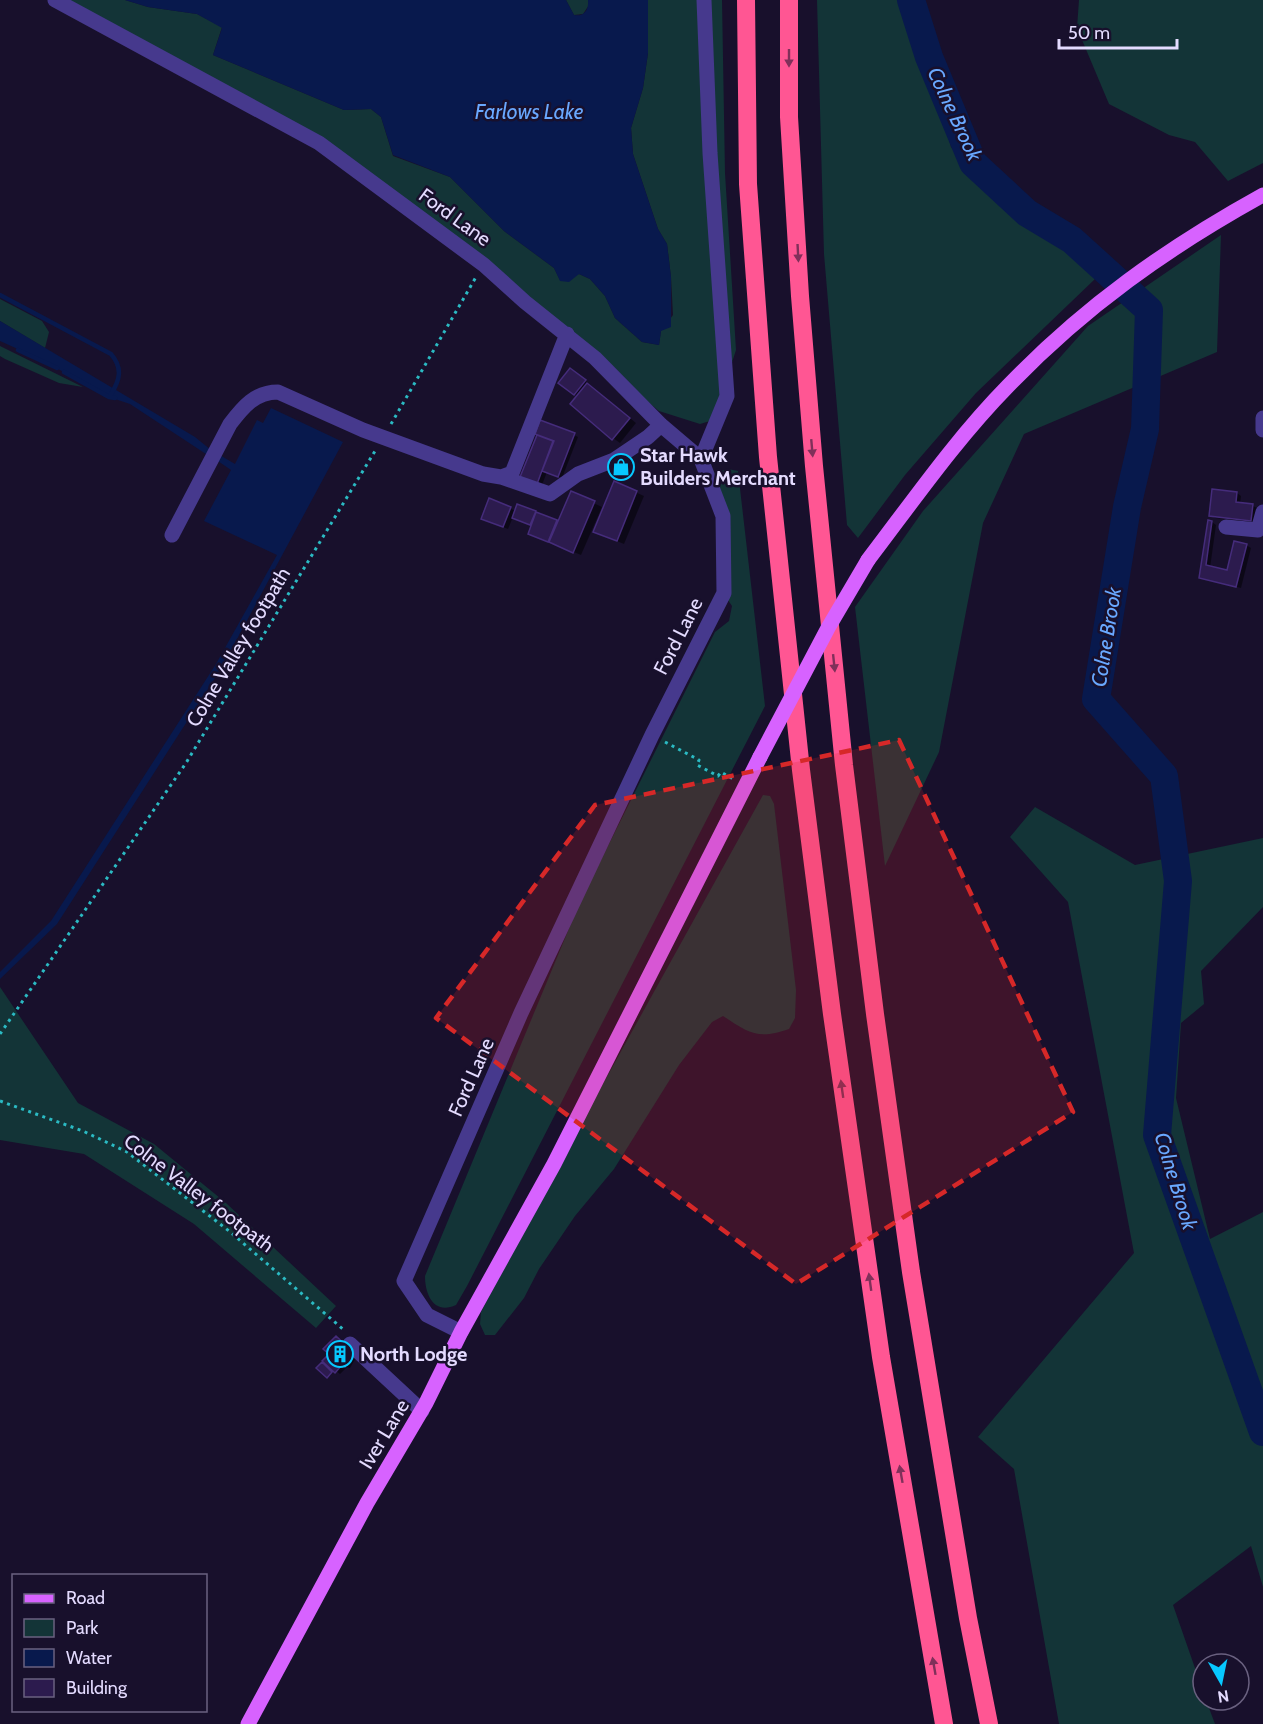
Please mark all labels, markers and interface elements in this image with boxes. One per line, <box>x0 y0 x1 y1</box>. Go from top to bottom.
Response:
scale bar <box>1059 12 1178 50</box>
text: 50 m <box>1068 22 1110 44</box>
one-way arrow <box>784 49 794 68</box>
water label: Colne Brook <box>922 63 988 166</box>
water label: Farlows Lake <box>475 99 584 124</box>
street label: Ford Lane <box>414 183 496 251</box>
one-way arrow <box>793 244 802 263</box>
one-way arrow <box>807 438 817 457</box>
place label: Star Hawk Builders Merchant <box>640 443 796 490</box>
shop icon: Star Hawk Builders Merchant <box>606 452 636 482</box>
street label: Colne Valley footpath <box>181 563 295 731</box>
water label: Colne Brook <box>1086 584 1126 689</box>
street label: Ford Lane <box>648 593 708 679</box>
one-way arrow <box>829 653 839 672</box>
street label: Ford Lane <box>443 1034 499 1120</box>
one-way arrow <box>838 1079 847 1098</box>
street label: Colne Valley footpath <box>119 1129 279 1257</box>
water label: Colne Brook <box>1149 1129 1203 1234</box>
one-way arrow <box>866 1272 875 1291</box>
building icon: North Lodge <box>325 1339 355 1369</box>
place label: North Lodge <box>360 1342 467 1366</box>
street label: Iver Lane <box>354 1395 414 1473</box>
one-way arrow <box>896 1465 905 1484</box>
legend <box>12 1574 207 1712</box>
text: Road <box>66 1587 105 1609</box>
text: Park <box>66 1617 99 1639</box>
text: Water <box>66 1647 112 1669</box>
north arrow <box>1191 1652 1251 1712</box>
one-way arrow <box>930 1657 939 1676</box>
text: Building <box>66 1677 128 1699</box>
text: N <box>1216 1686 1230 1707</box>

